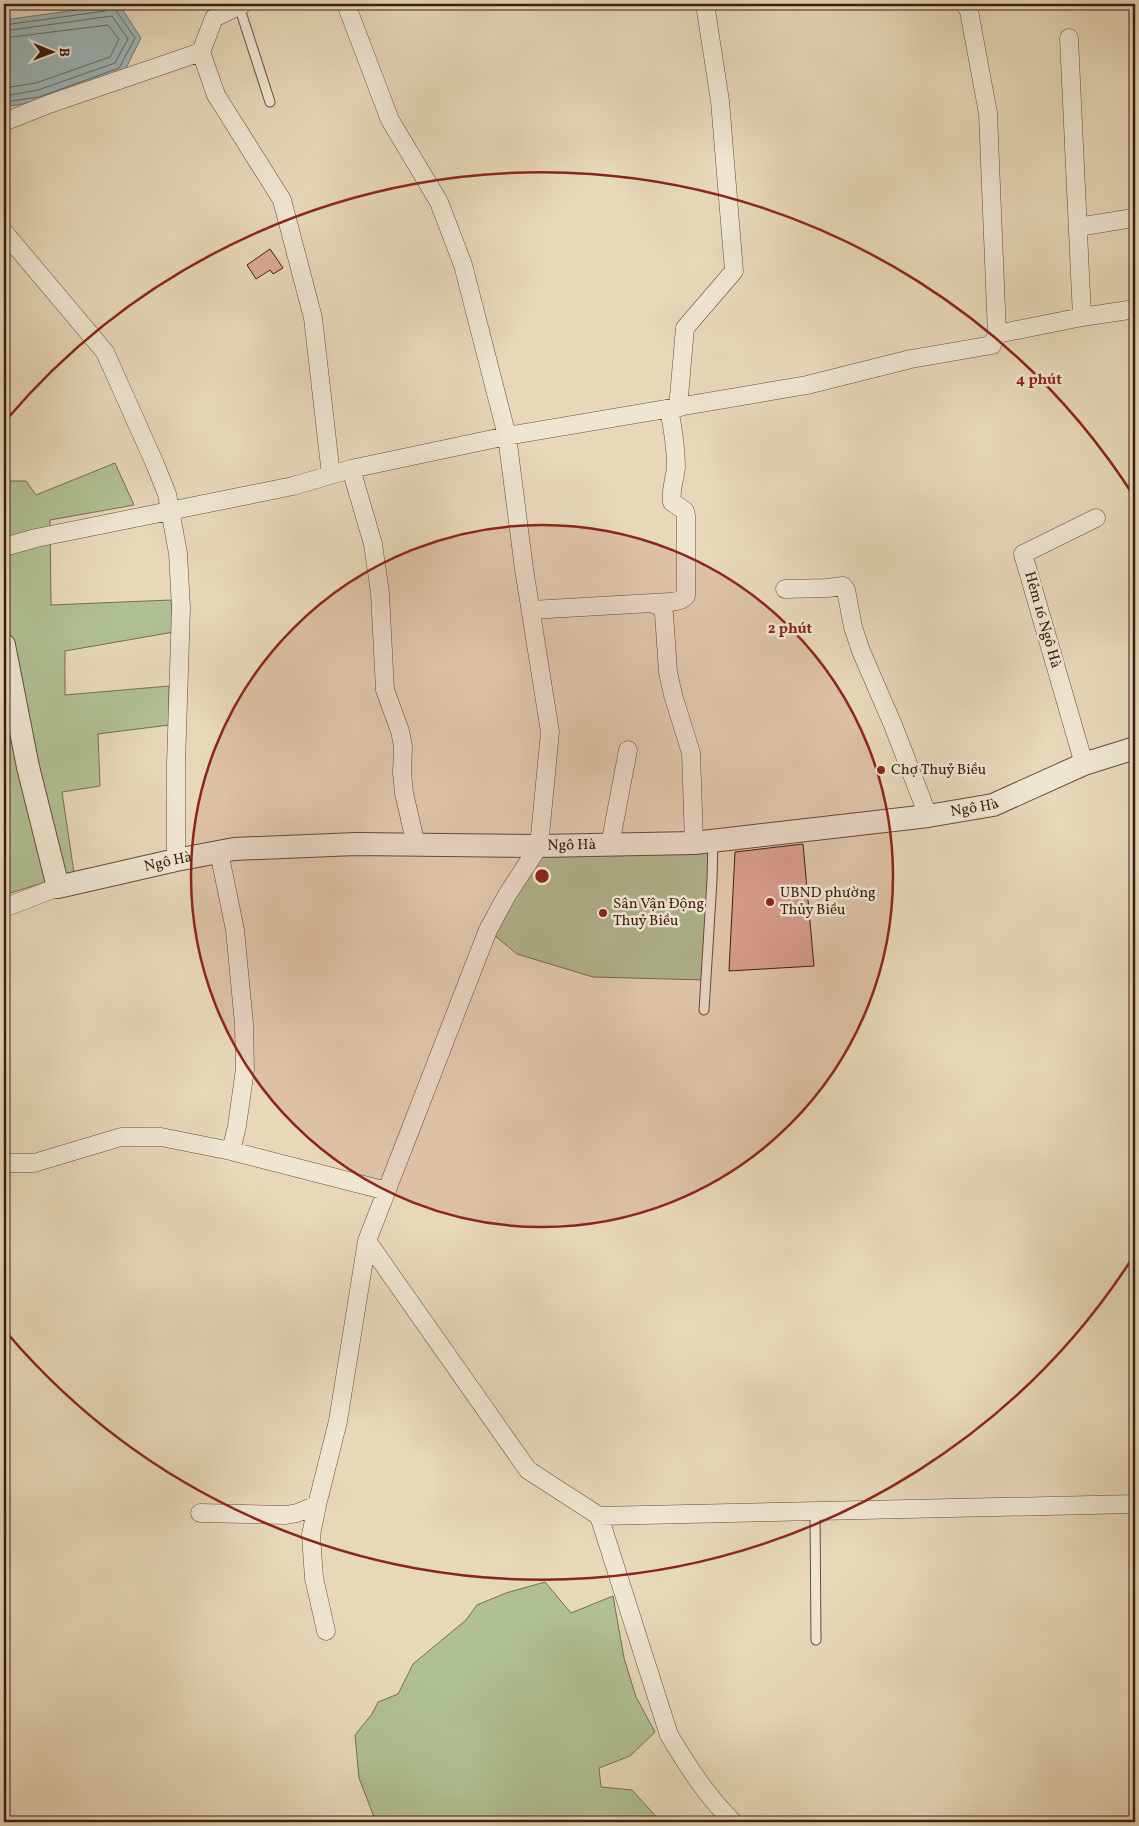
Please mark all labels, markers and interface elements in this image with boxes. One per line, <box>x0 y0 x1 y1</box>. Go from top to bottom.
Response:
north arrow <box>28 28 78 78</box>
text: B <box>54 47 73 57</box>
text: 4 phút <box>1016 370 1062 391</box>
street label: Hẻm 16 Ngô Hà <box>1018 569 1066 671</box>
text: 2 phút <box>768 619 813 640</box>
place label: Chợ Thuỷ Biều <box>891 760 986 781</box>
marker: Chợ Thuỷ Biều <box>875 764 887 776</box>
street label: Ngô Hà <box>949 793 1002 823</box>
street label: Ngô Hà <box>547 834 596 856</box>
street label: Ngô Hà <box>142 847 194 877</box>
centre of rings <box>533 867 551 885</box>
place label: UBND phường Thủy Biều <box>780 883 876 921</box>
place label: Sân Vận Động Thuỷ Biều <box>613 894 705 932</box>
marker: UBND phường Thủy Biều <box>764 896 776 908</box>
marker: Sân Vận Động Thuỷ Biều <box>597 907 609 919</box>

